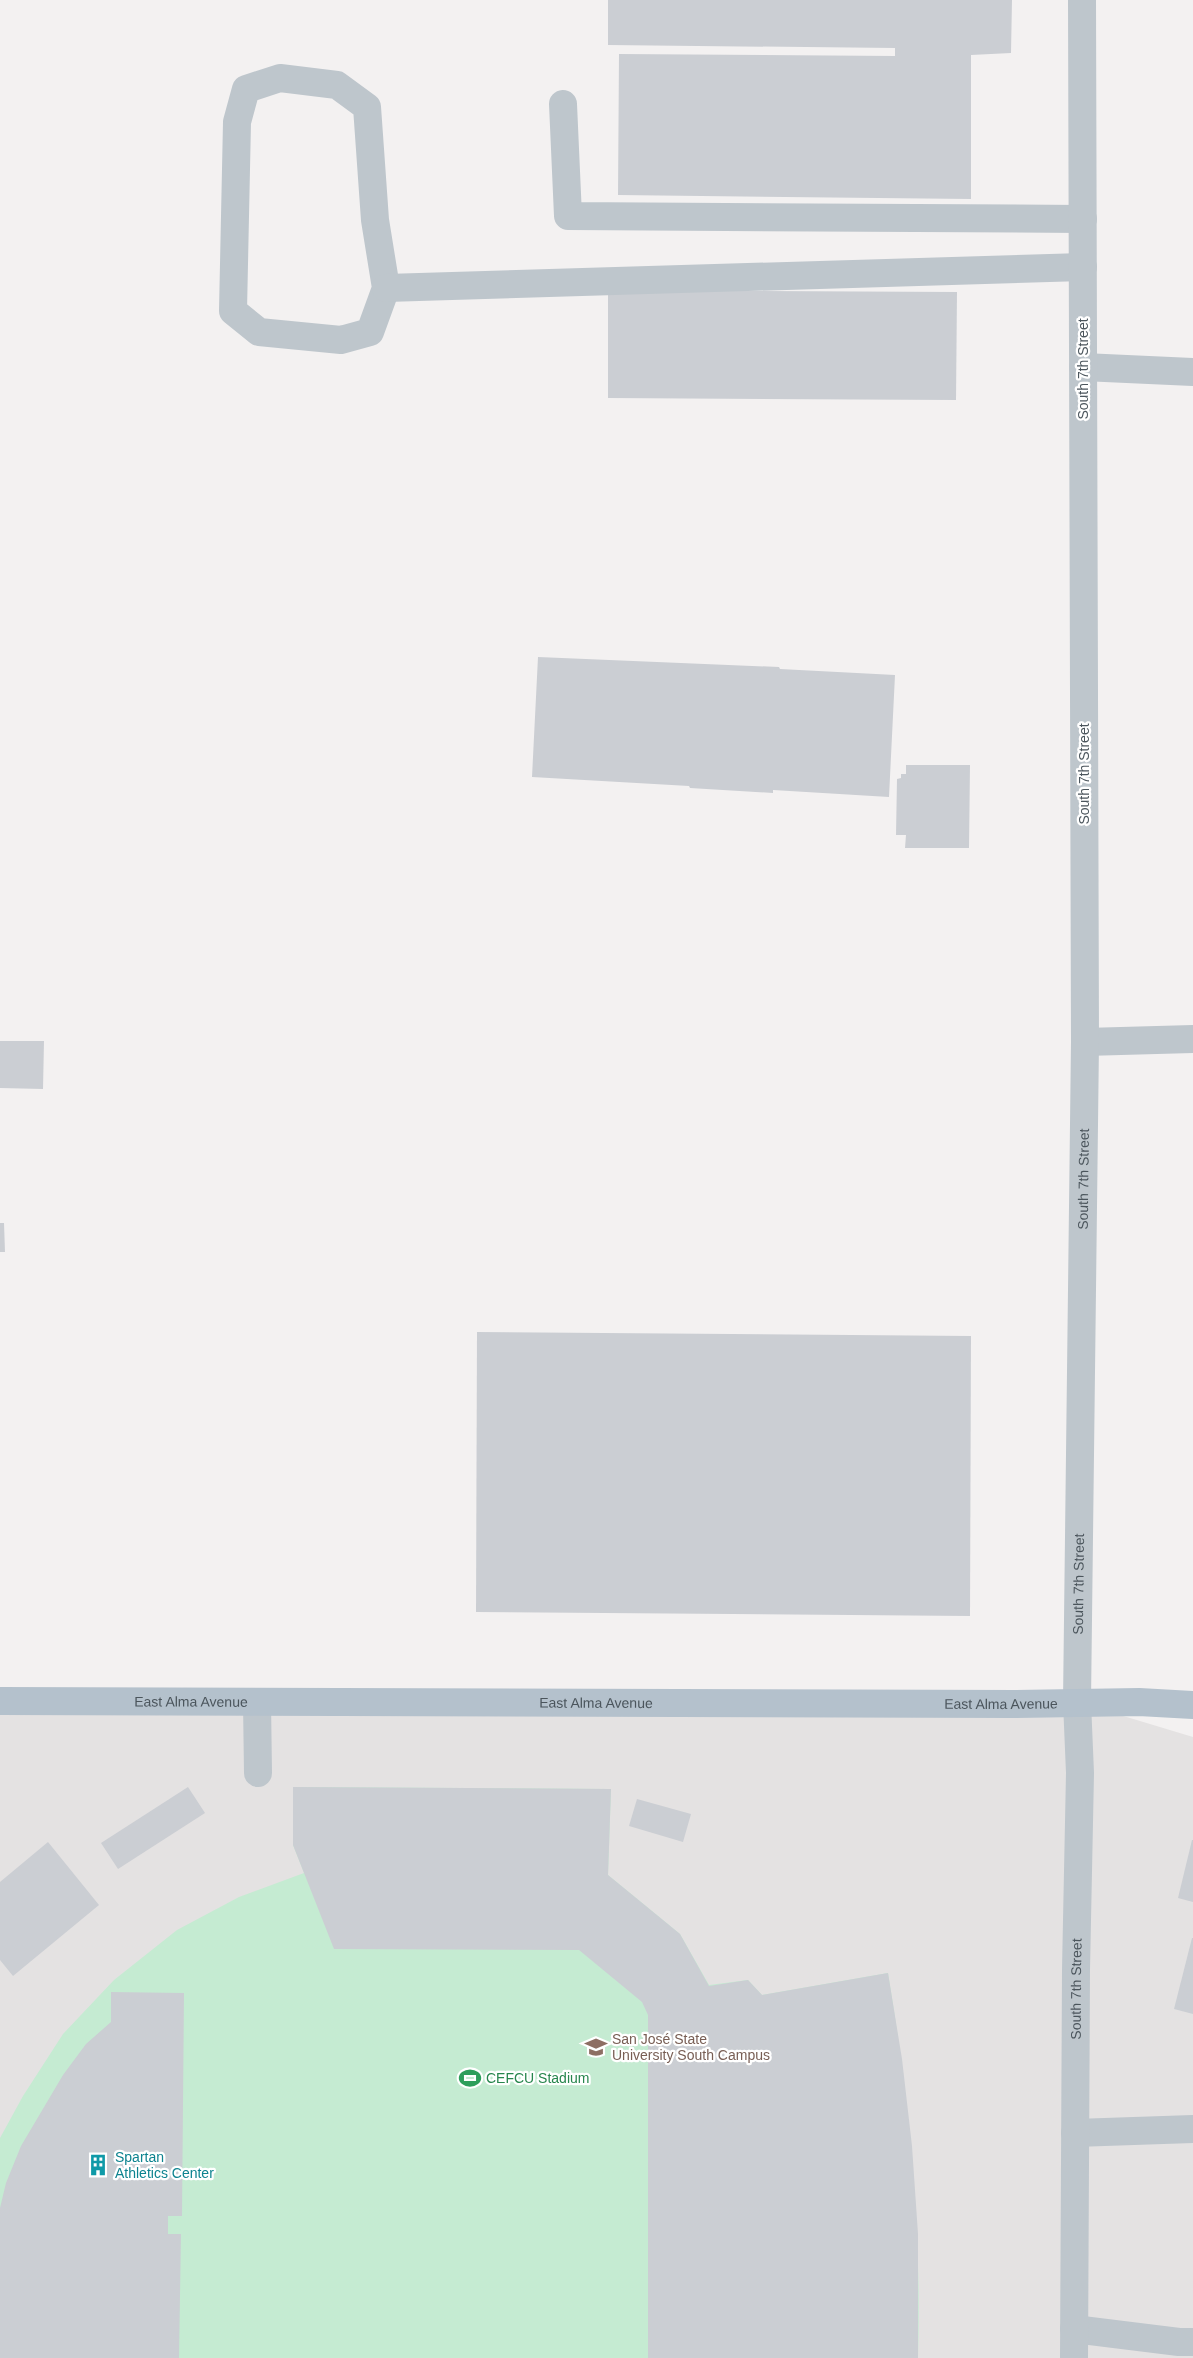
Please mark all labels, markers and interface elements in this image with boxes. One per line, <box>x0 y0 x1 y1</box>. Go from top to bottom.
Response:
street label: South 7th Street <box>1075 318 1091 420</box>
street label: South 7th Street <box>1076 723 1092 825</box>
street label: South 7th Street <box>1075 1128 1092 1230</box>
street label: South 7th Street <box>1070 1533 1087 1635</box>
street label: East Alma Avenue <box>134 1693 248 1710</box>
street label: East Alma Avenue <box>539 1695 653 1711</box>
street label: East Alma Avenue <box>944 1695 1058 1712</box>
street label: South 7th Street <box>1068 1938 1085 2040</box>
place label: San José State University South Campus <box>612 2031 770 2063</box>
school or university icon: San José State University South Campus <box>583 2034 609 2060</box>
sports icon: CEFCU Stadium <box>457 2065 483 2091</box>
place label: CEFCU Stadium <box>486 2070 589 2086</box>
place label: Spartan Athletics Center <box>115 2149 214 2181</box>
building icon: Spartan Athletics Center <box>85 2152 111 2178</box>

